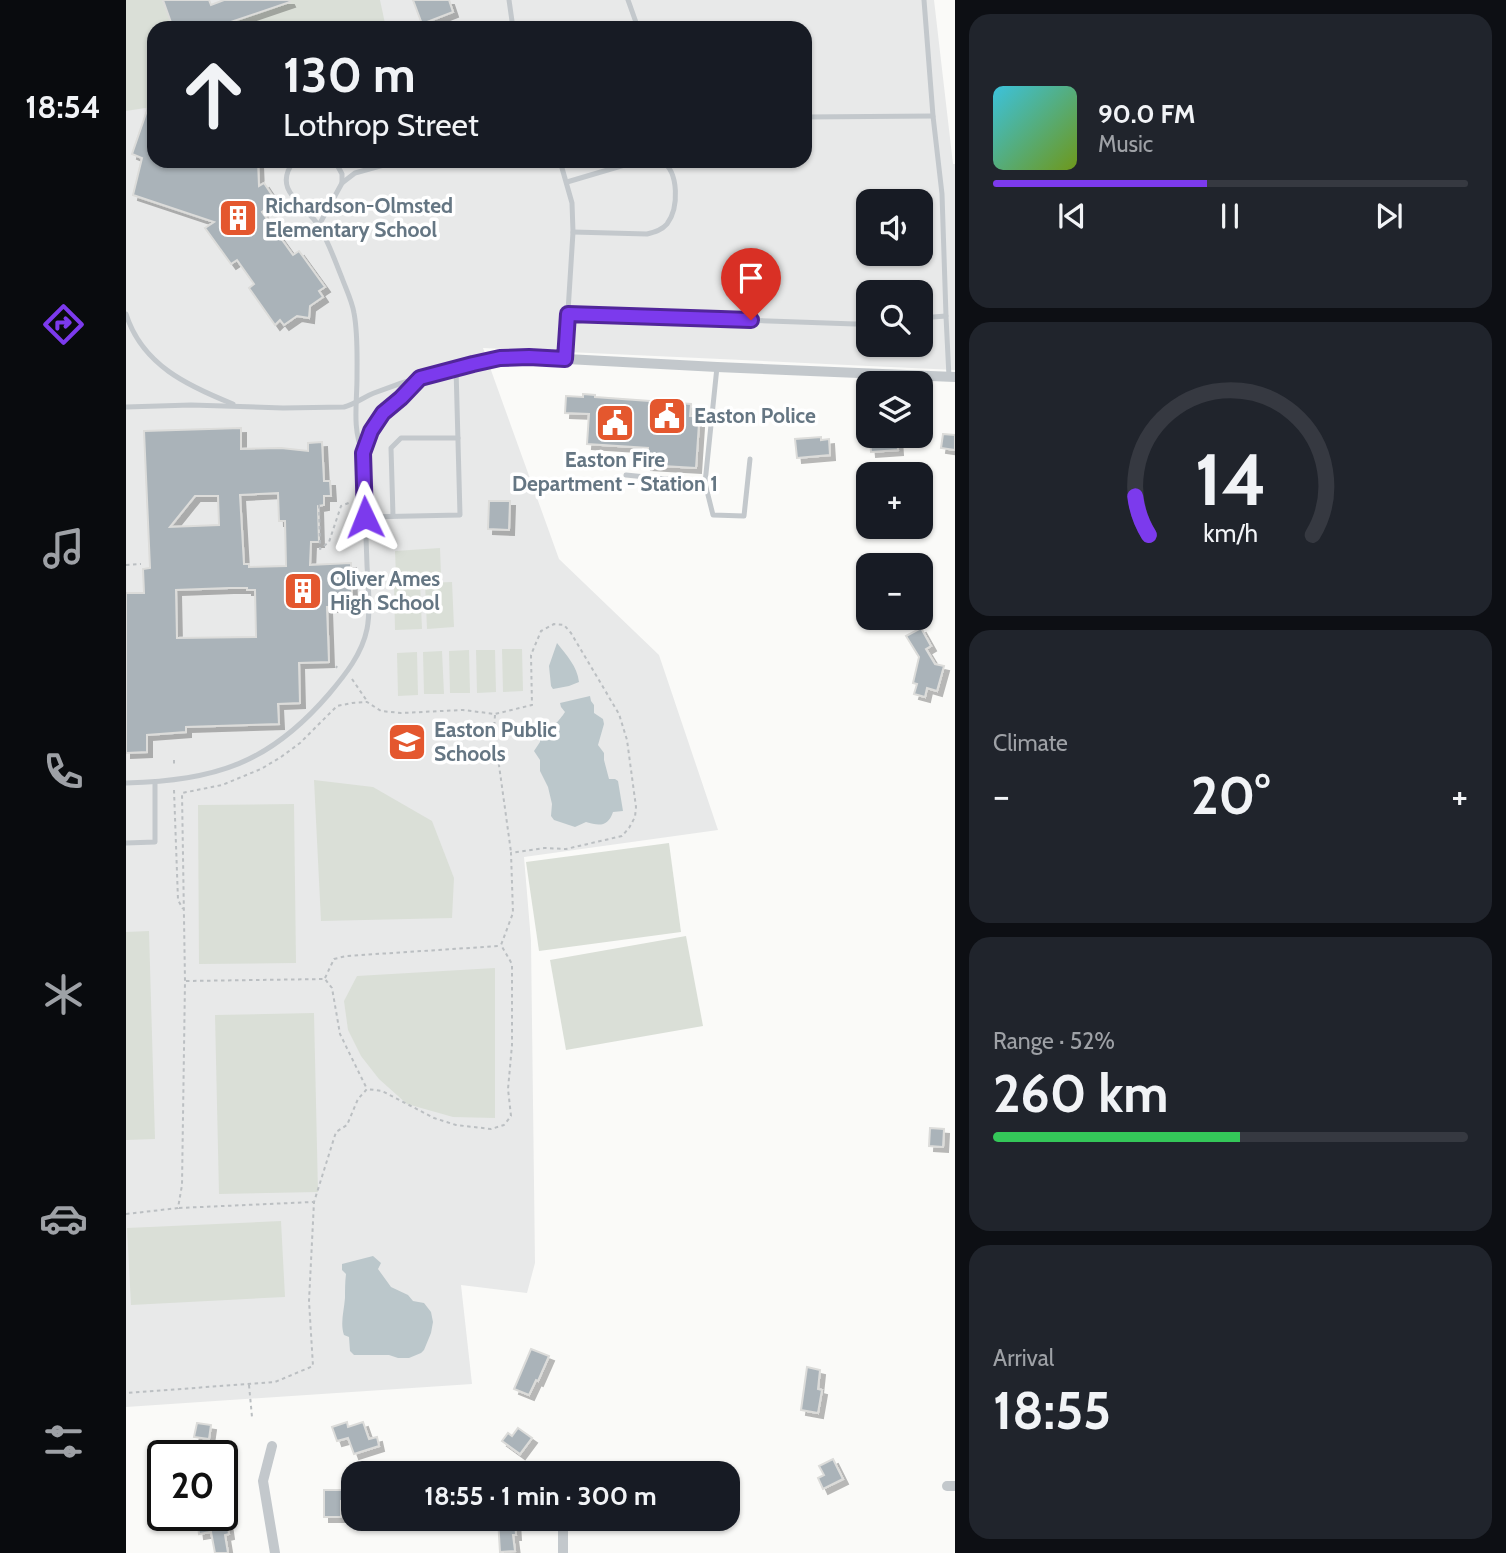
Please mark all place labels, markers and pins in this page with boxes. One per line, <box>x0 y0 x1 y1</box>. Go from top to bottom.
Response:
place label: Richardson-Olmsted Elementary School <box>265 193 453 242</box>
building icon: Richardson-Olmsted Elementary School <box>217 197 259 239</box>
pin <box>721 248 781 320</box>
public building icon: Easton Police <box>646 395 688 437</box>
public building icon: Easton Fire Department - Station 1 <box>594 402 636 444</box>
place label: Easton Police <box>694 403 816 428</box>
place label: Easton Fire Department - Station 1 <box>512 447 718 496</box>
place label: Oliver Ames High School <box>330 566 440 615</box>
building icon: Oliver Ames High School <box>282 570 324 612</box>
place label: Easton Public Schools <box>434 717 557 766</box>
school or university icon: Easton Public Schools <box>386 721 428 763</box>

